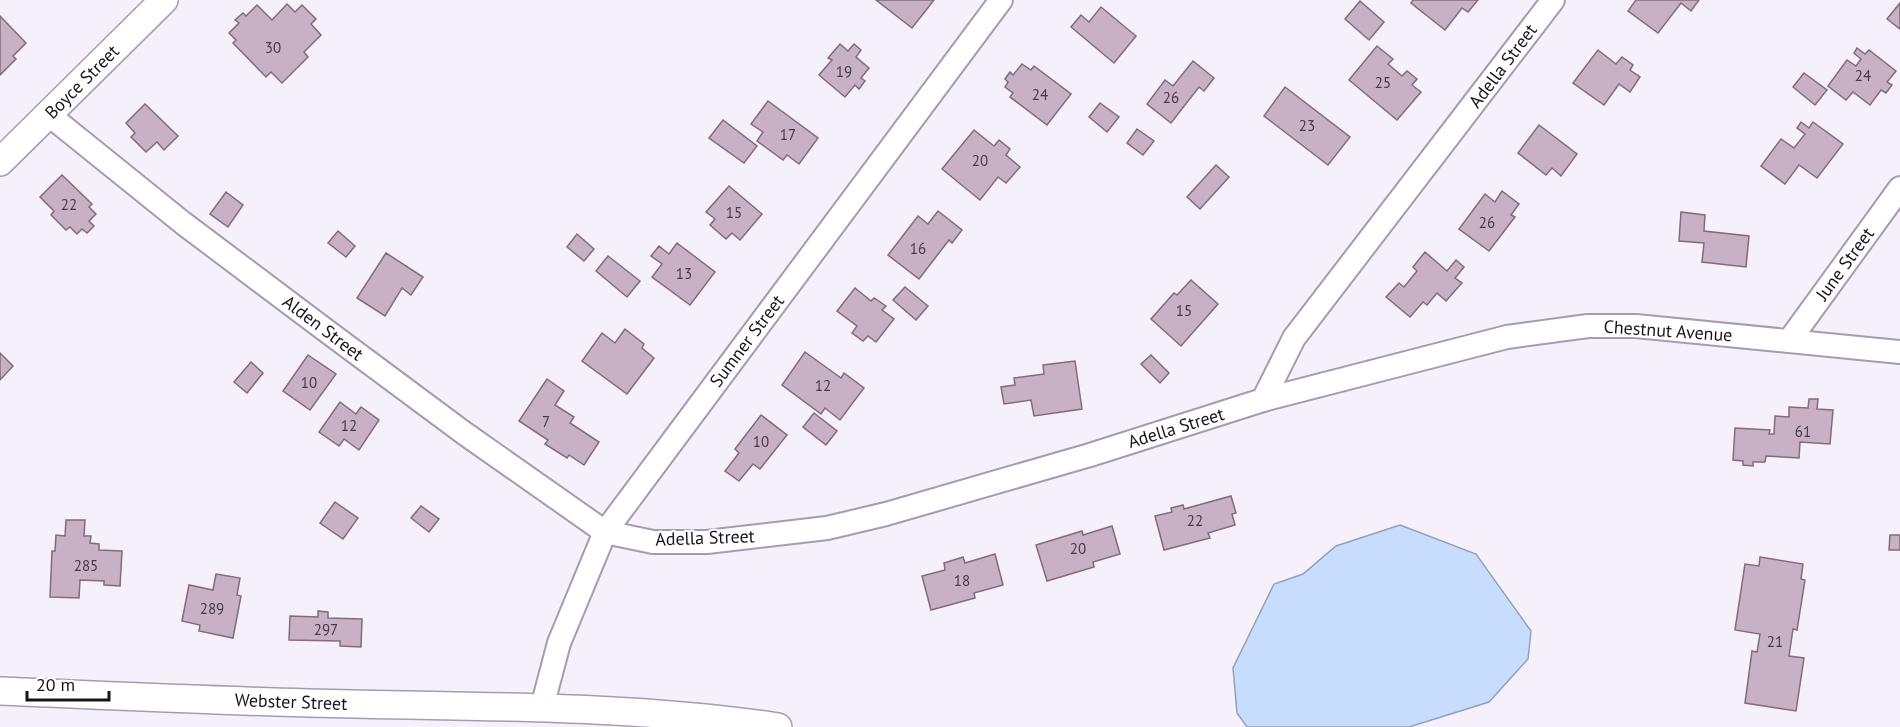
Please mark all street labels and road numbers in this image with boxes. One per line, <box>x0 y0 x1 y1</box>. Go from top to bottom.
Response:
street label: Adella Street <box>1463 19 1542 112</box>
street label: Boyce Street <box>40 40 124 124</box>
street label: June Street <box>1810 223 1879 306</box>
street label: Alden Street <box>278 290 368 365</box>
street label: Sumner Street <box>704 290 789 391</box>
street label: Chestnut Avenue <box>1603 315 1733 346</box>
street label: Adella Street <box>1125 402 1227 453</box>
street label: Adella Street <box>655 524 755 551</box>
street label: Webster Street <box>234 688 348 715</box>

